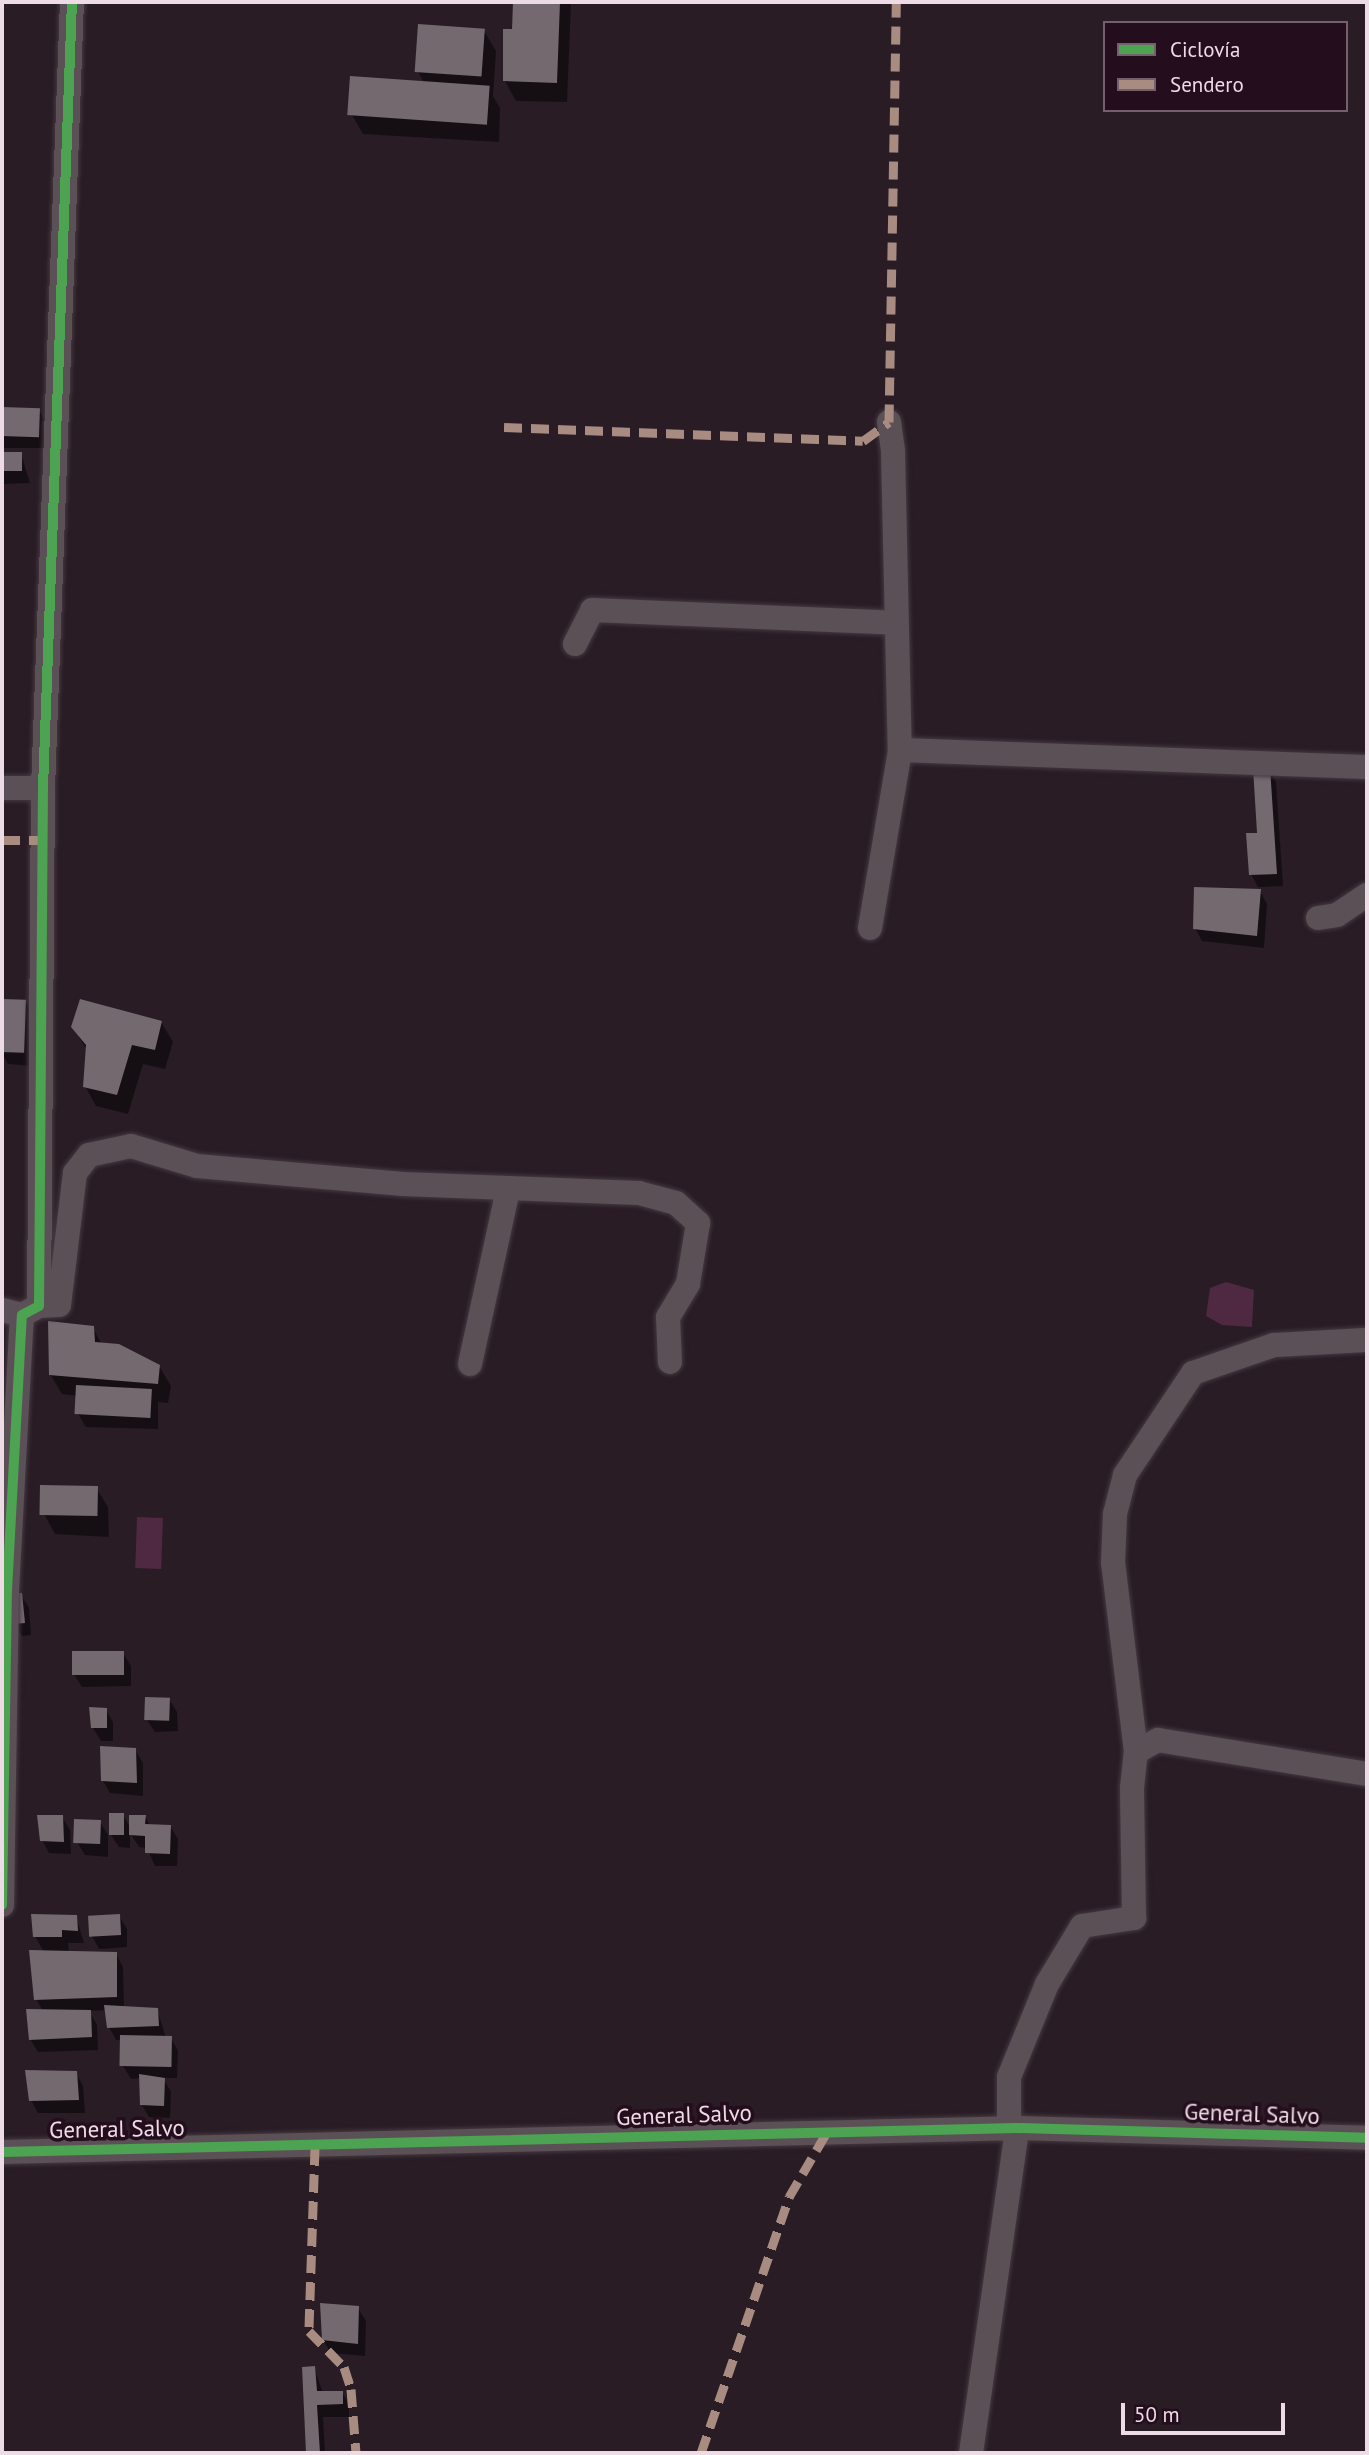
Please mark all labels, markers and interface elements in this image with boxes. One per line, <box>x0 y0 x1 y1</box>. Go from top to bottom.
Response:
legend <box>1103 21 1348 112</box>
text: Ciclovía <box>1170 36 1240 63</box>
text: Sendero <box>1170 71 1244 98</box>
street label: General Salvo <box>1184 2098 1320 2130</box>
street label: General Salvo <box>616 2099 752 2131</box>
street label: General Salvo <box>49 2114 185 2144</box>
scale bar <box>1124 2388 1288 2432</box>
text: 50 m <box>1134 2401 1180 2428</box>

